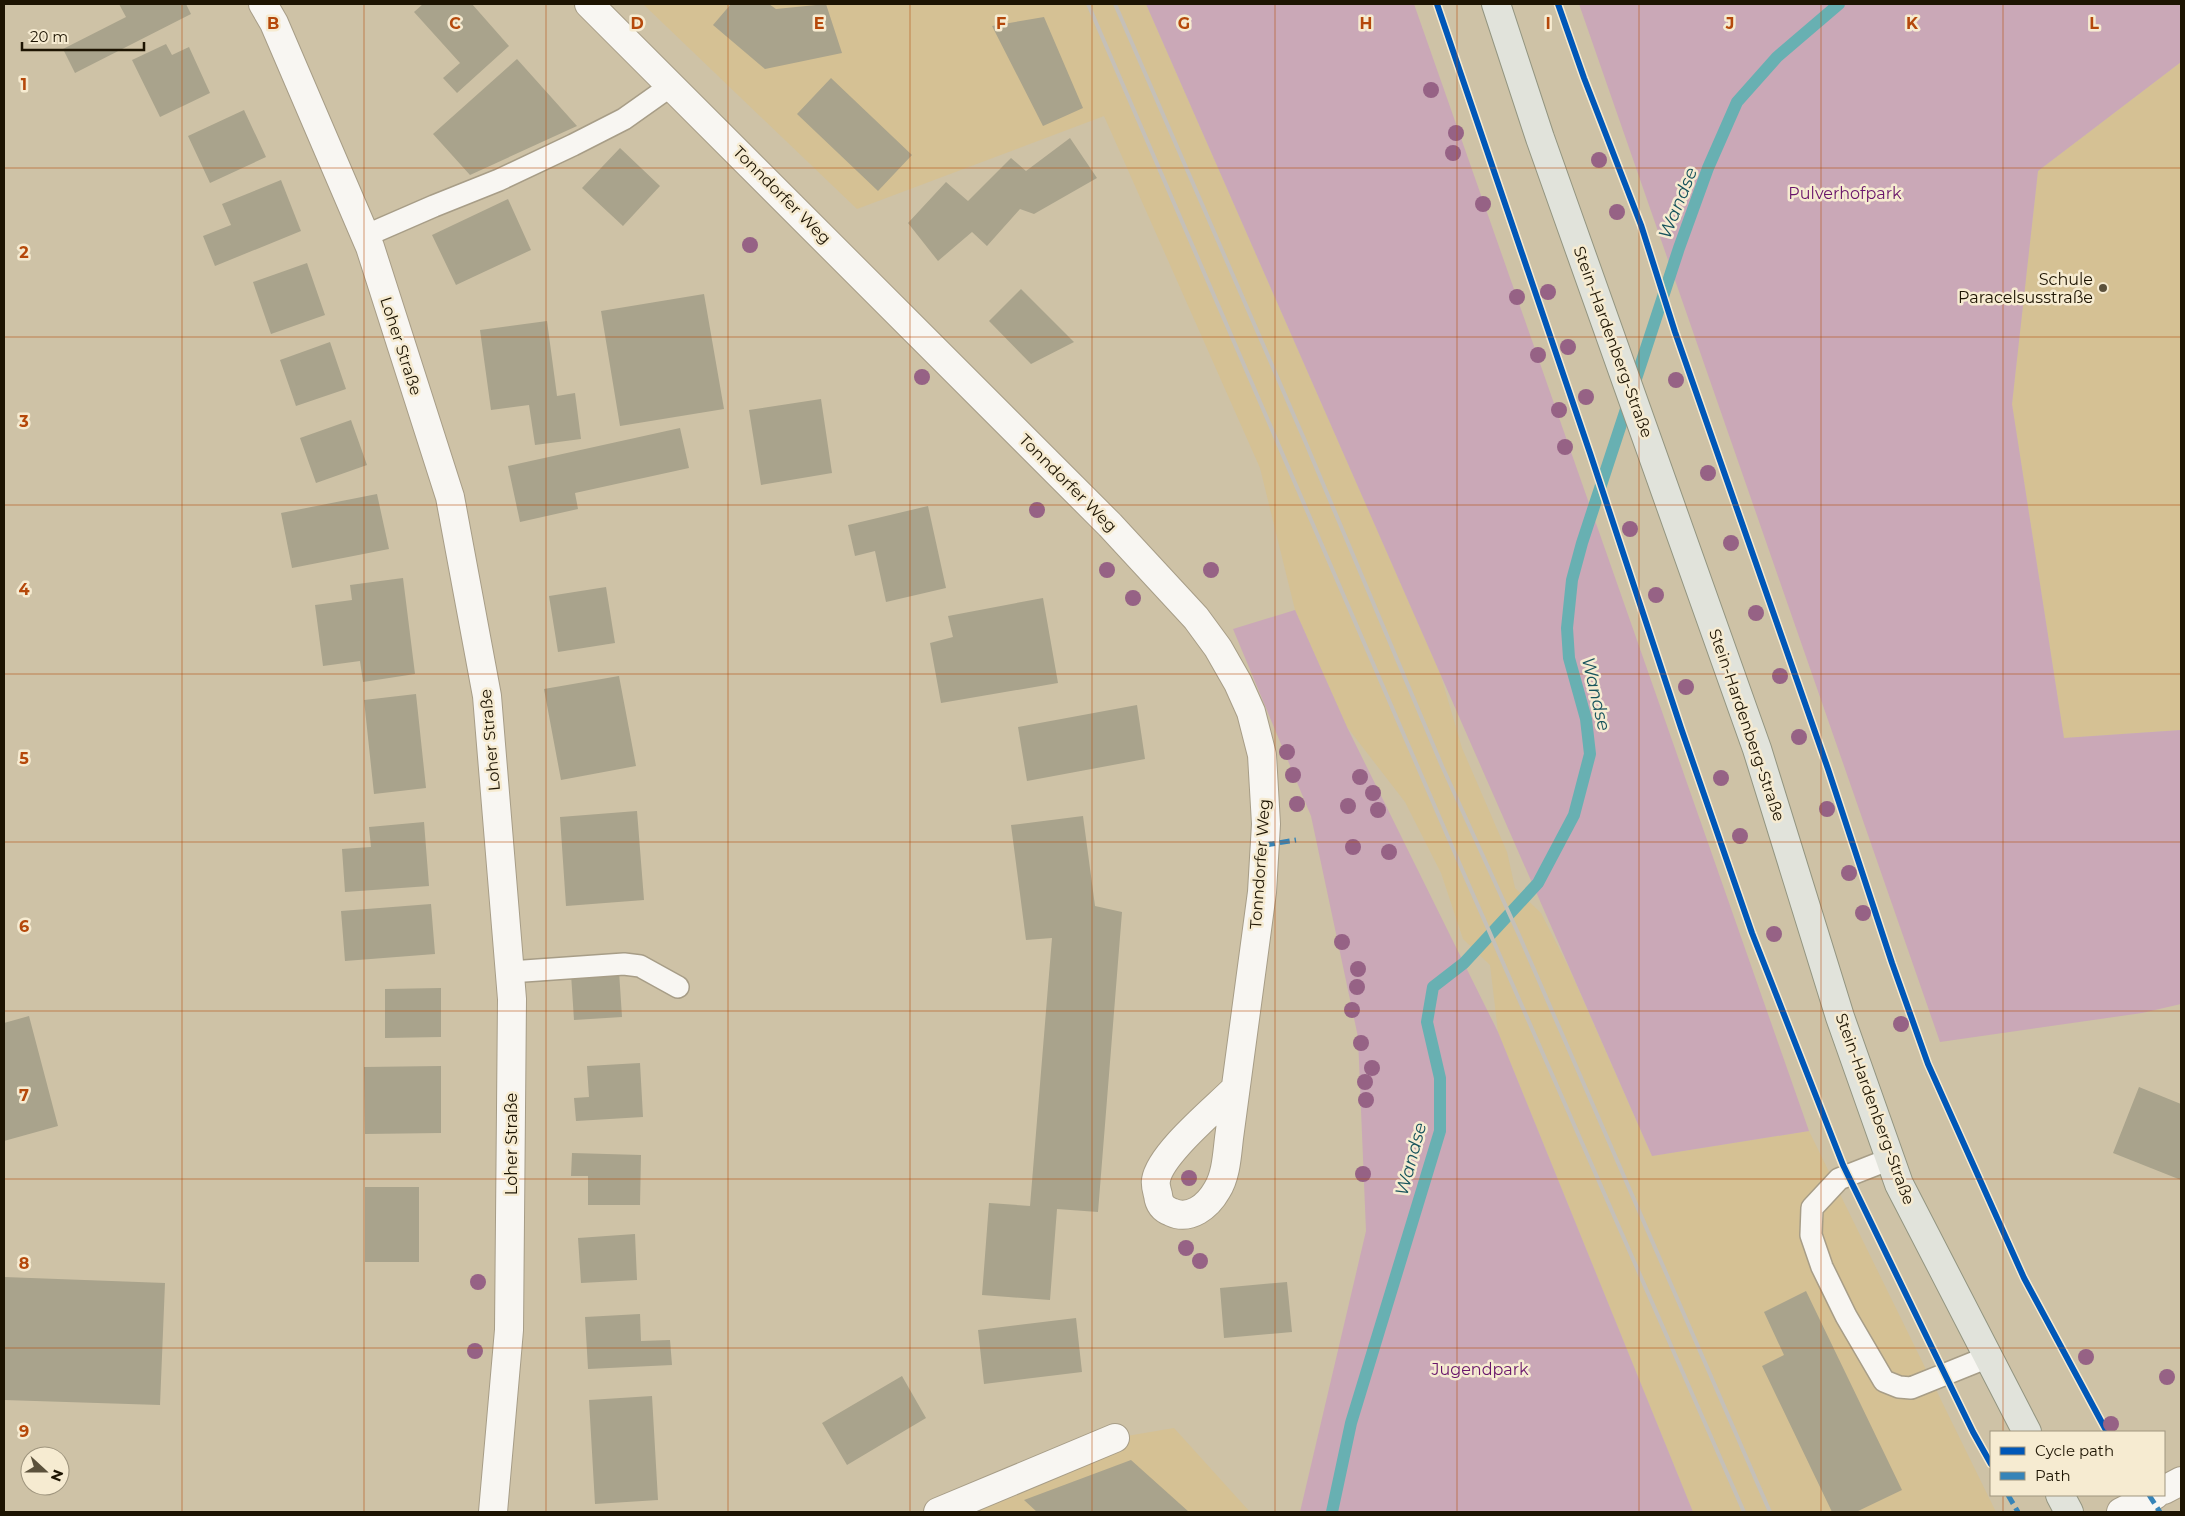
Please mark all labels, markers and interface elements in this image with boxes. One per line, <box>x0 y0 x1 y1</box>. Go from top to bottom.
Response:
text: B <box>267 14 279 33</box>
text: C <box>449 14 461 33</box>
text: D <box>630 14 644 33</box>
text: E <box>814 14 824 33</box>
text: F <box>996 14 1006 33</box>
text: G <box>1178 14 1190 33</box>
text: H <box>1360 14 1372 33</box>
text: I <box>1545 14 1551 33</box>
text: J <box>1725 14 1734 33</box>
text: K <box>1906 14 1919 33</box>
text: L <box>2089 14 2099 33</box>
scale bar <box>22 20 145 52</box>
text: 20 m <box>30 27 68 46</box>
text: 1 <box>21 75 27 94</box>
street label: Tonndorfer Weg <box>729 142 835 248</box>
water label: Wandse <box>1654 164 1702 242</box>
park label: Pulverhofpark <box>1788 184 1902 203</box>
text: 2 <box>19 243 29 262</box>
street label: Stein-Hardenberg-Straße <box>1569 244 1657 440</box>
place label: Schule Paracelsusstraße <box>1958 270 2093 307</box>
marker: Schule Paracelsusstraße <box>2097 282 2109 294</box>
street label: Loher Straße <box>376 294 426 398</box>
text: 3 <box>18 412 29 431</box>
street label: Tonndorfer Weg <box>1015 430 1121 536</box>
text: 4 <box>18 580 30 599</box>
street label: Stein-Hardenberg-Straße <box>1705 626 1789 824</box>
water label: Wandse <box>1577 655 1615 733</box>
street label: Loher Straße <box>476 688 504 792</box>
text: 5 <box>19 749 29 768</box>
street label: Tonndorfer Weg <box>1246 798 1274 930</box>
text: 6 <box>19 917 29 936</box>
street label: Stein-Hardenberg-Straße <box>1831 1011 1919 1207</box>
text: 7 <box>19 1086 29 1105</box>
street label: Loher Straße <box>502 1093 521 1195</box>
water label: Wandse <box>1391 1120 1431 1198</box>
text: 8 <box>19 1254 29 1273</box>
park label: Jugendpark <box>1430 1360 1529 1379</box>
text: 9 <box>19 1422 29 1441</box>
legend <box>1990 1431 2165 1496</box>
text: Cycle path <box>2035 1441 2114 1460</box>
north arrow <box>20 1446 70 1496</box>
text: Path <box>2035 1466 2071 1485</box>
text: N <box>47 1467 68 1484</box>

